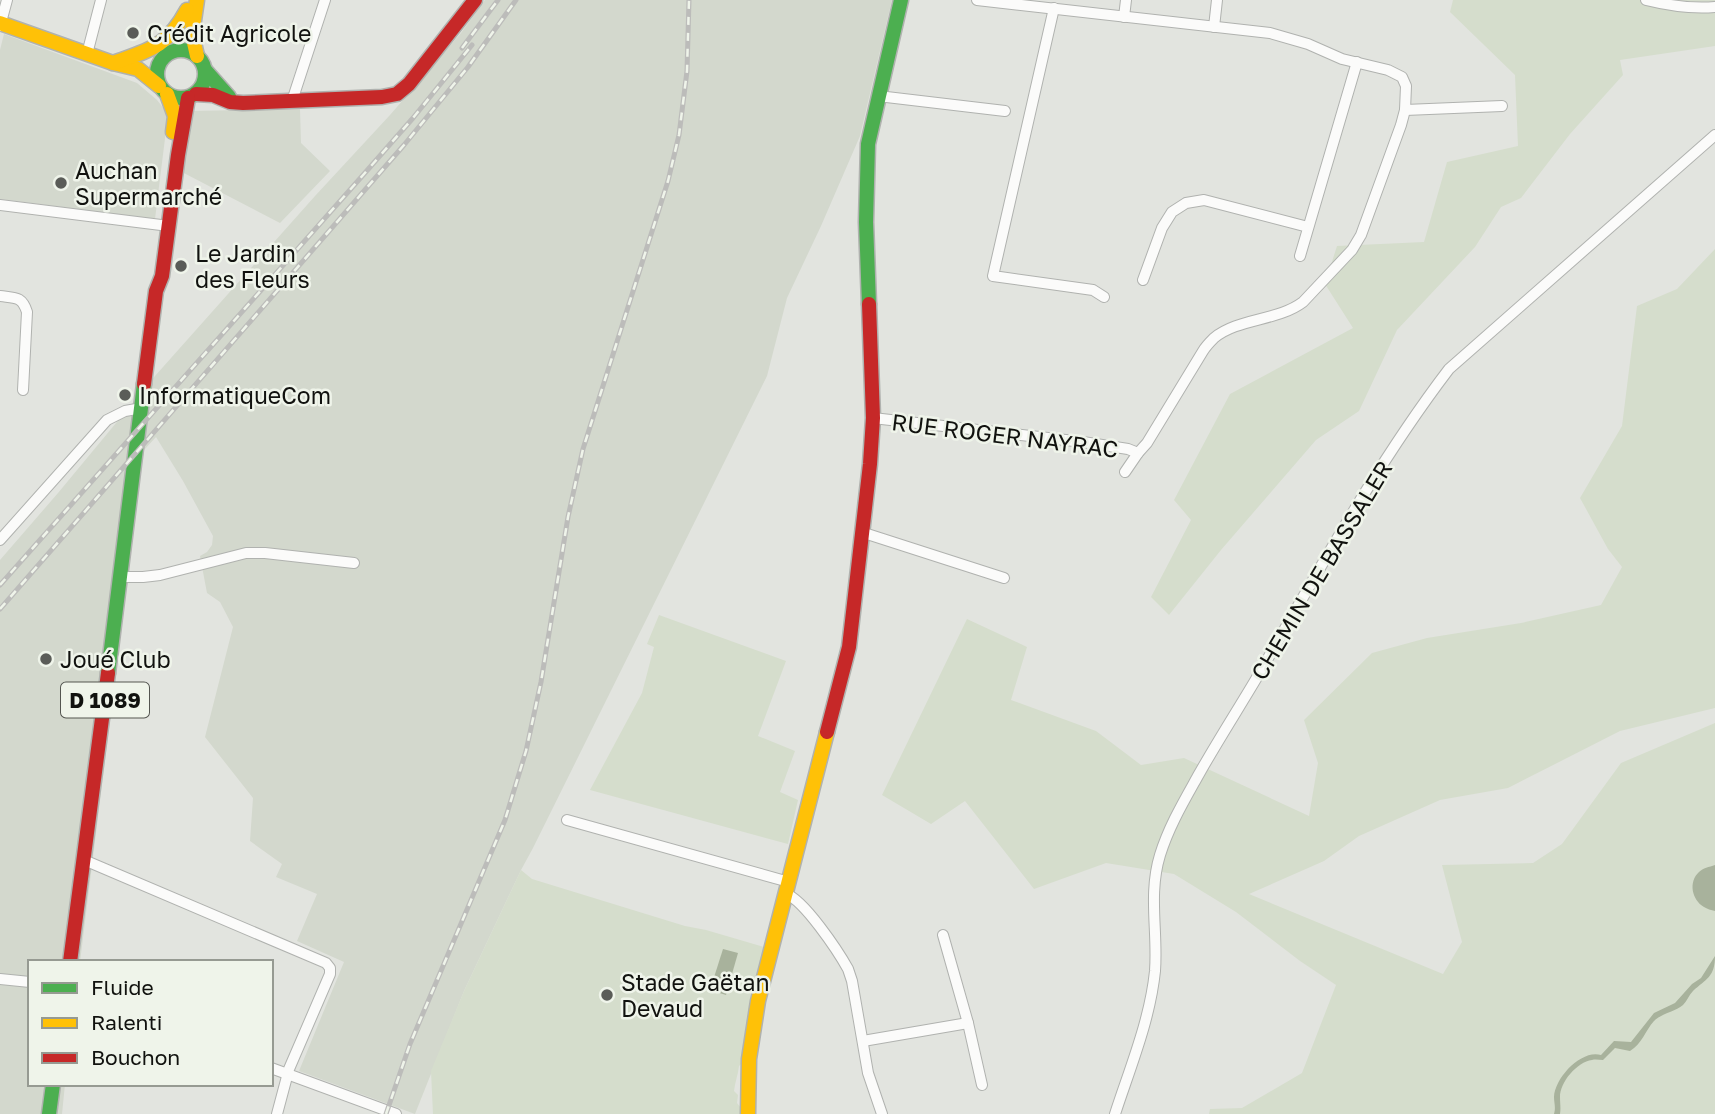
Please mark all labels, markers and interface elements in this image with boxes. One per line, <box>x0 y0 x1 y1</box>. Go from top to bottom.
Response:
place label: Crédit Agricole <box>147 19 311 47</box>
marker: Crédit Agricole <box>125 25 141 41</box>
place label: Auchan Supermarché <box>75 156 222 210</box>
marker: Auchan Supermarché <box>53 175 69 191</box>
place label: Le Jardin des Fleurs <box>195 239 310 293</box>
marker: Le Jardin des Fleurs <box>173 258 189 274</box>
place label: InformatiqueCom <box>139 381 331 409</box>
marker: InformatiqueCom <box>117 387 133 403</box>
street label: RUE ROGER NAYRAC <box>890 407 1120 463</box>
street label: CHEMIN DE BASSALER <box>1244 455 1398 685</box>
place label: Joué Club <box>60 645 171 673</box>
marker: Joué Club <box>38 651 54 667</box>
road number: D 1089 <box>61 682 149 718</box>
legend <box>28 960 273 1086</box>
place label: Stade Gaëtan Devaud <box>621 968 770 1022</box>
text: Fluide <box>91 974 154 1000</box>
marker: Stade Gaëtan Devaud <box>599 987 615 1003</box>
text: Ralenti <box>91 1009 162 1035</box>
text: Bouchon <box>91 1044 180 1070</box>

